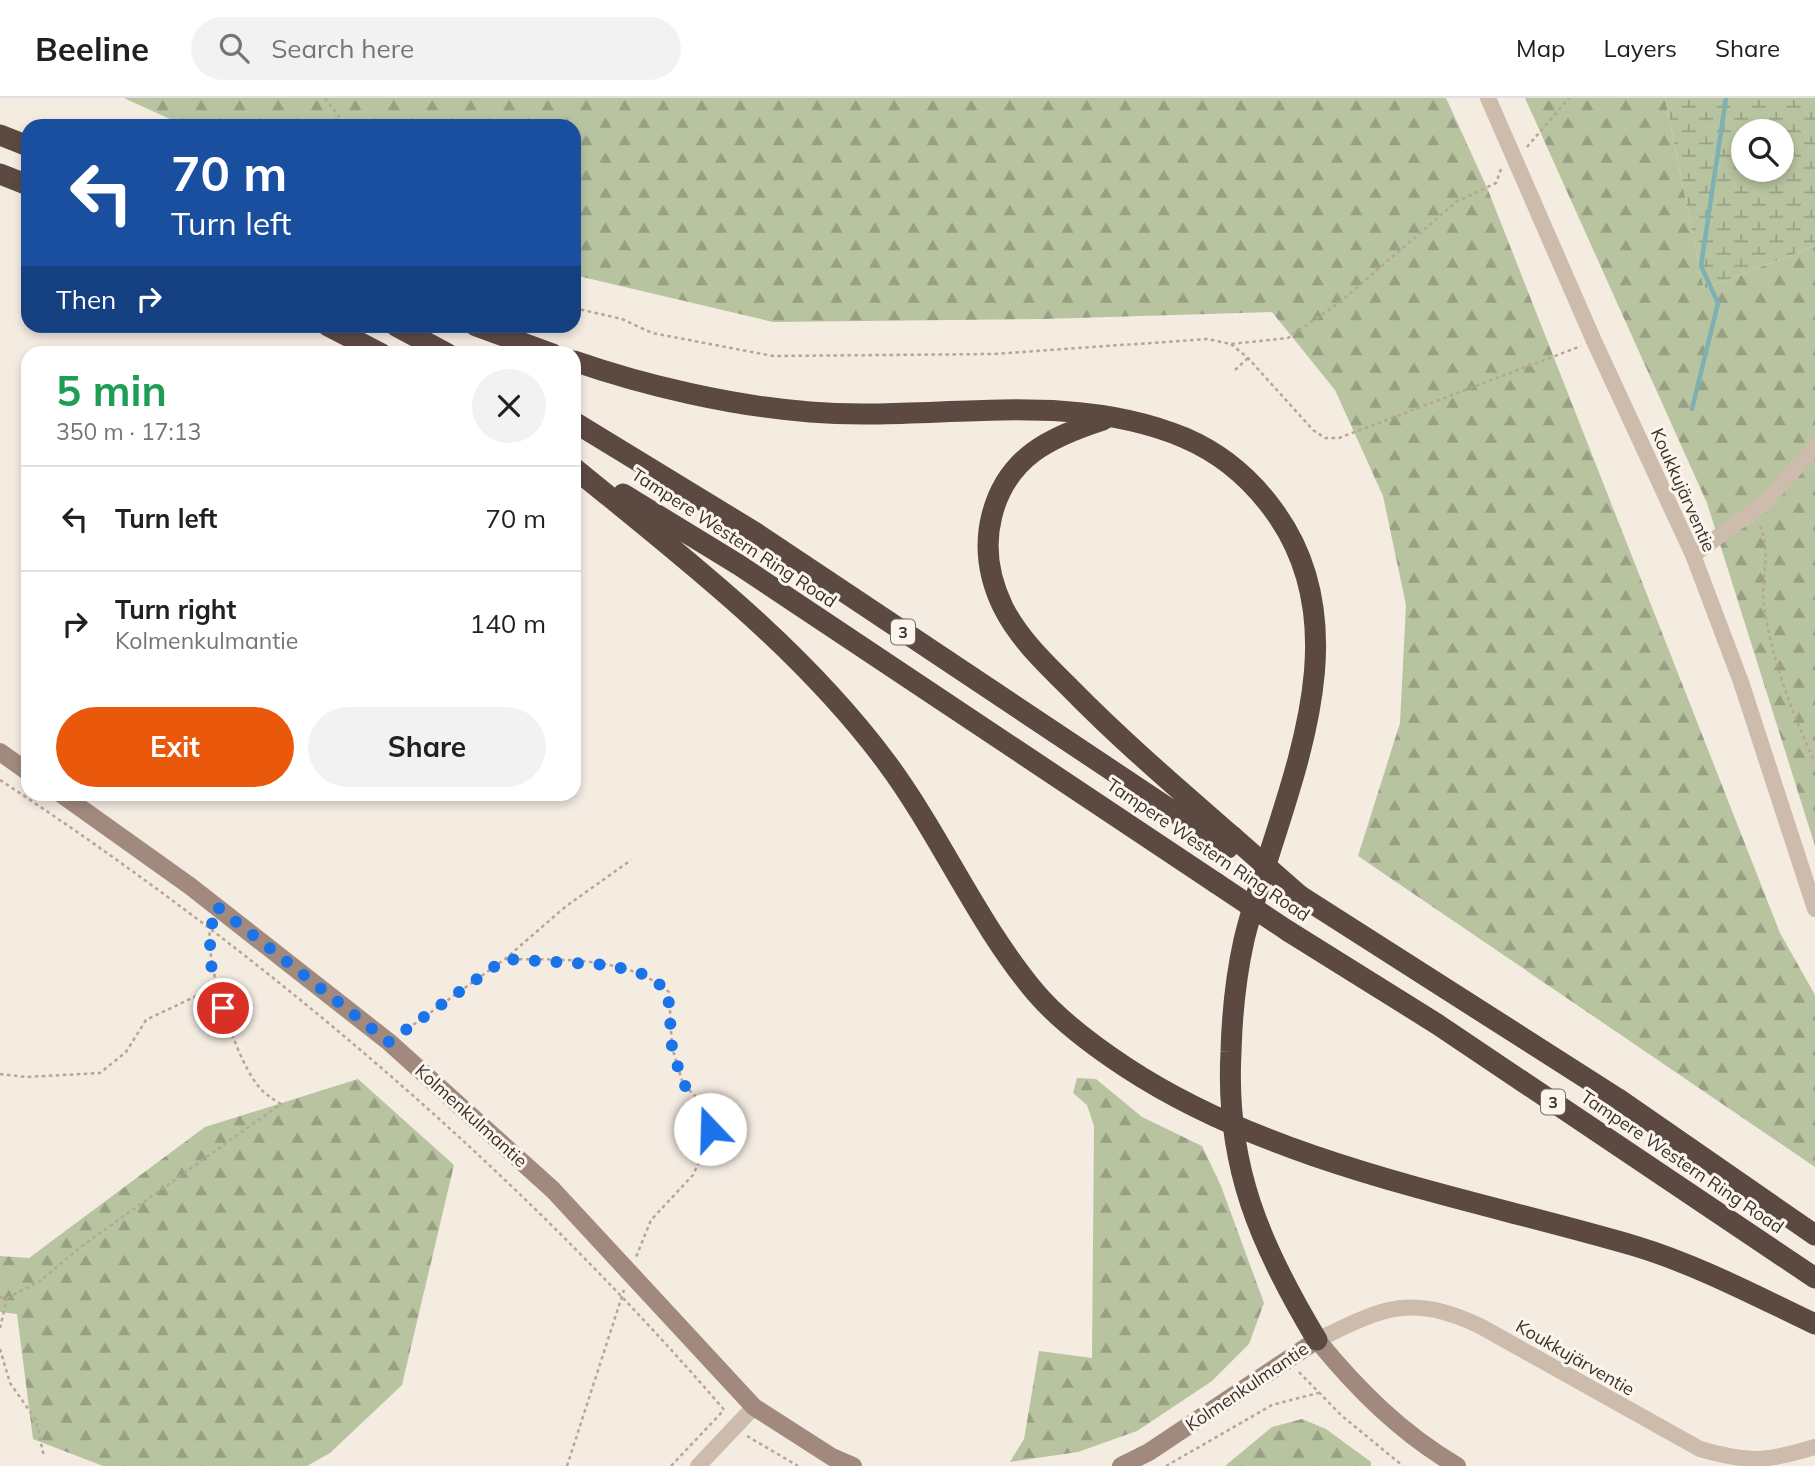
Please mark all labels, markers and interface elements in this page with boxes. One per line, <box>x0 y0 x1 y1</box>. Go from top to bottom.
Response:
search box <box>191 17 681 80</box>
text: Beeline <box>35 28 149 69</box>
icon: search <box>215 29 253 67</box>
text: Search here <box>271 32 414 65</box>
text: Map <box>1516 33 1565 63</box>
text: Layers <box>1603 33 1677 63</box>
text: Share <box>1715 33 1780 63</box>
map controls <box>1731 119 1794 182</box>
button: search <box>1731 119 1794 182</box>
text: 70 m <box>171 142 287 203</box>
icon: left <box>56 147 147 238</box>
text: Turn left <box>171 203 291 243</box>
icon: right <box>130 280 168 318</box>
text: Then <box>56 283 116 316</box>
text: 5 min <box>56 364 167 417</box>
button: close <box>472 369 546 443</box>
text: 350 m · 17:13 <box>56 417 201 446</box>
street label: Koukkujärventie <box>1646 424 1721 555</box>
street label: Tampere Western Ring Road <box>627 463 841 613</box>
icon: left <box>56 500 94 538</box>
text: Turn left <box>115 502 217 535</box>
text: 70 m <box>485 502 546 535</box>
text: Turn right <box>115 593 236 626</box>
icon: right <box>56 605 94 643</box>
text: 140 m <box>470 607 546 640</box>
road number: 3 <box>891 620 915 645</box>
text: Kolmenkulmantie <box>115 626 298 655</box>
button: Exit <box>56 707 294 787</box>
button: Share <box>308 707 546 787</box>
street label: Tampere Western Ring Road <box>1102 773 1314 926</box>
pin <box>193 978 253 1038</box>
icon: arrive <box>204 989 242 1027</box>
street label: Kolmenkulmantie <box>410 1059 532 1172</box>
street label: Tampere Western Ring Road <box>1576 1085 1788 1238</box>
road number: 3 <box>1541 1090 1565 1114</box>
position arrow <box>673 1092 747 1166</box>
street label: Koukkujärventie <box>1512 1314 1639 1401</box>
street label: Kolmenkulmantie <box>1181 1337 1313 1436</box>

